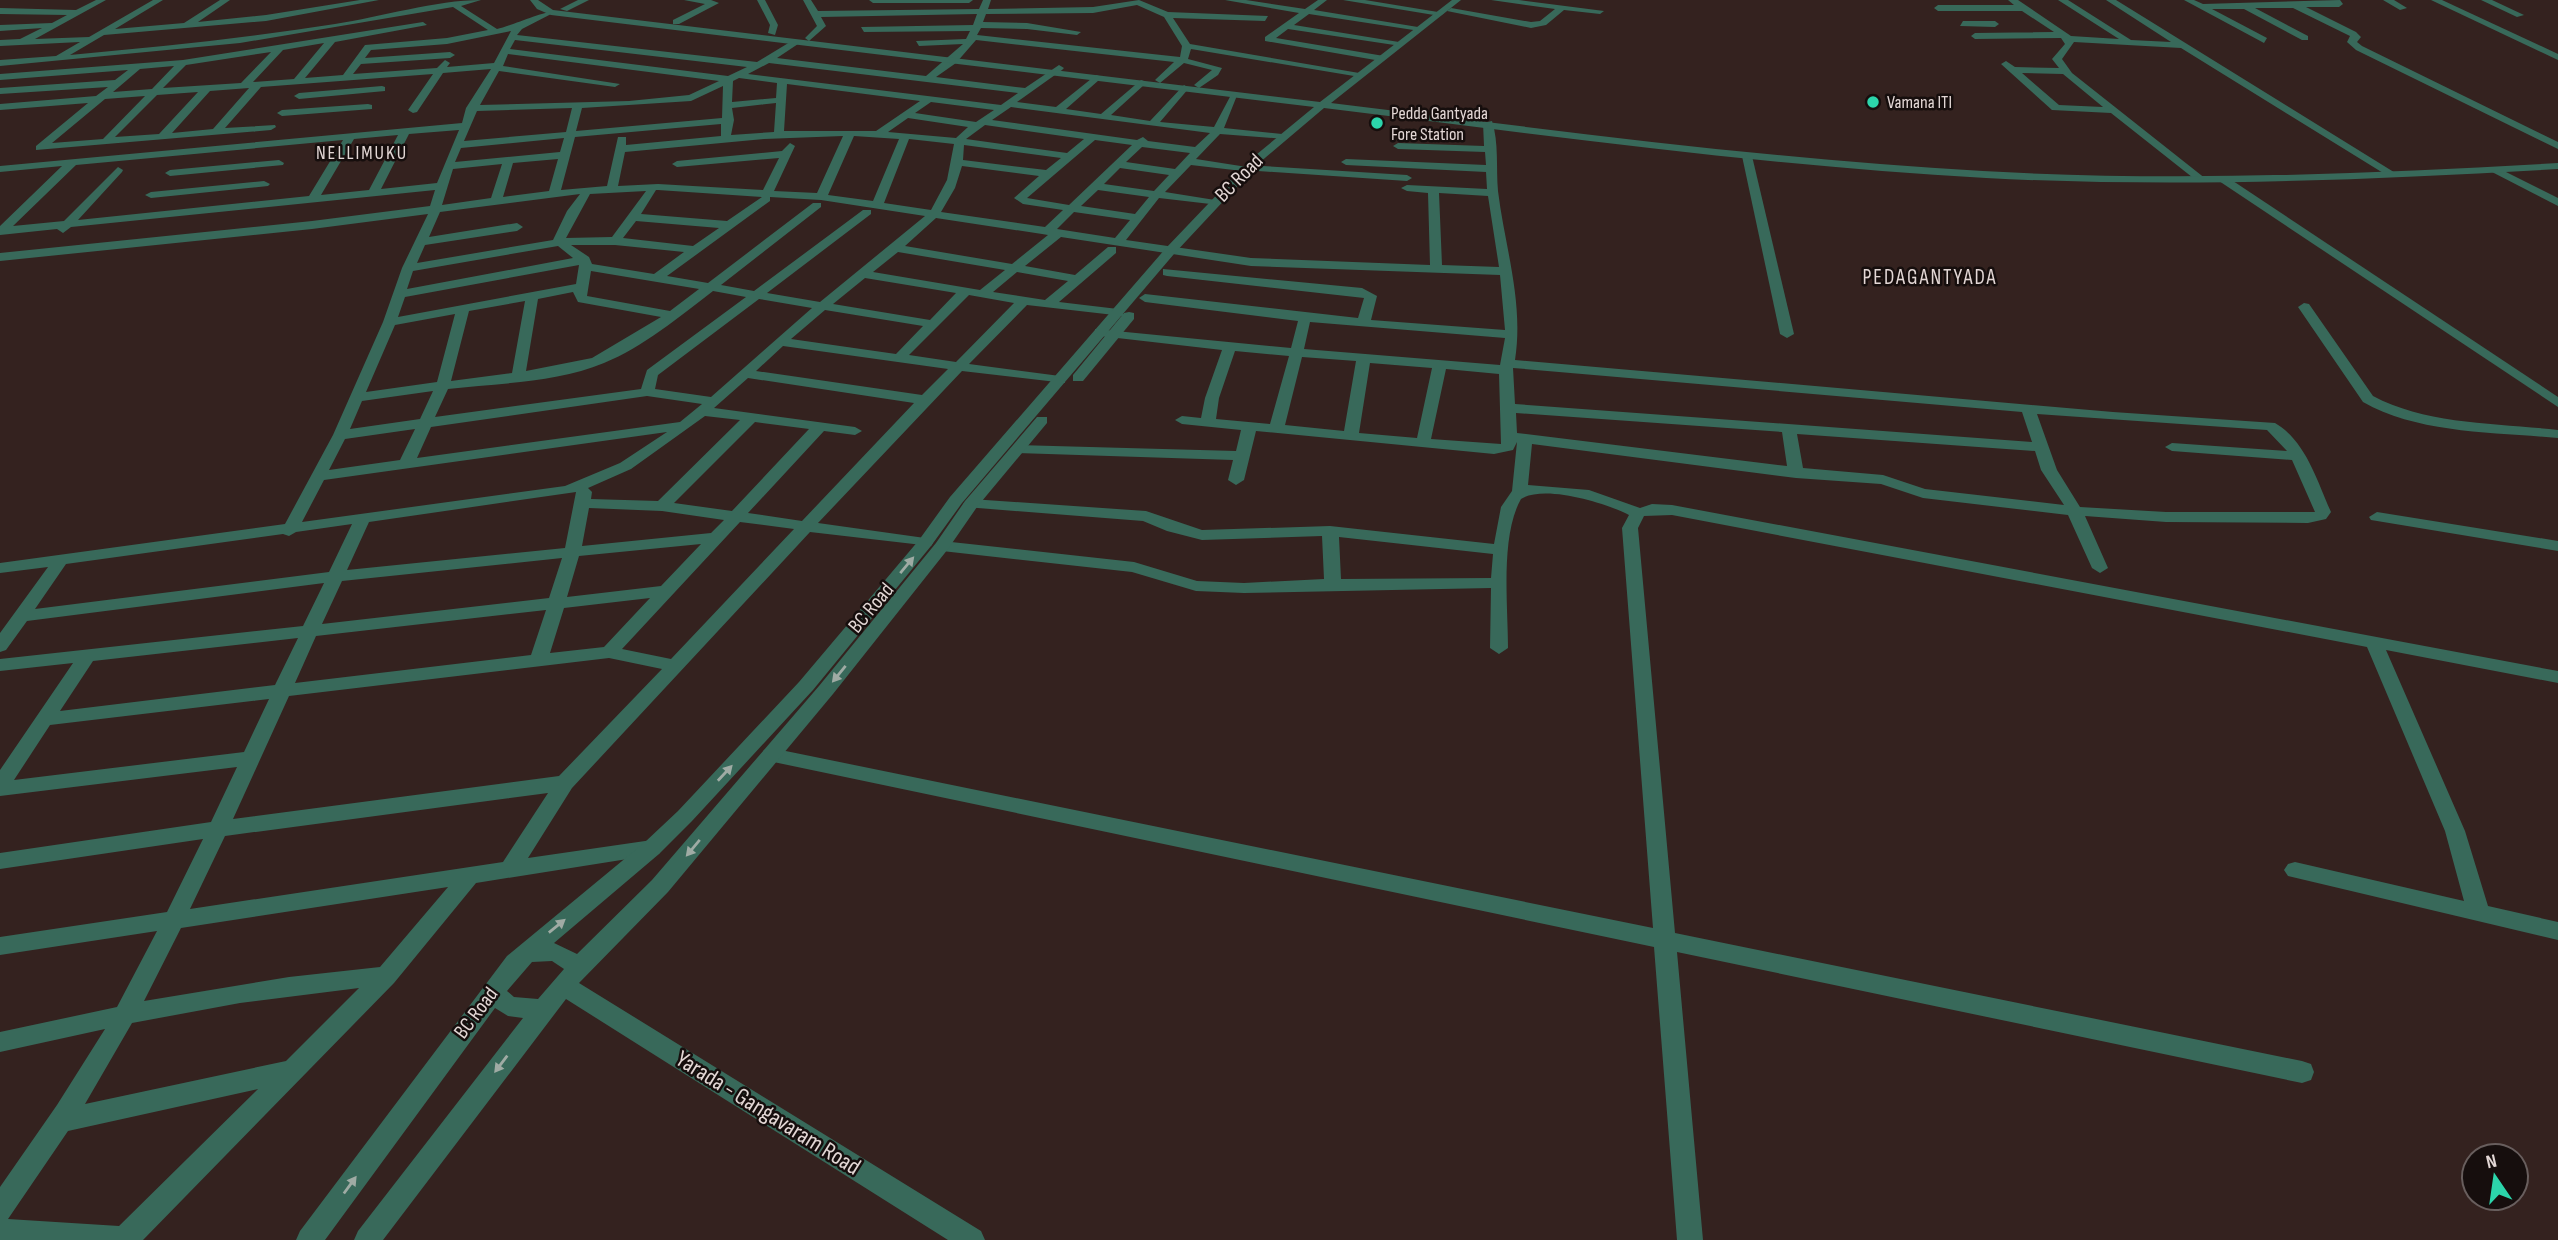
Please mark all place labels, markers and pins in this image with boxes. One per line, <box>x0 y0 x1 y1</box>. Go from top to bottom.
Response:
place label: Vamana ITI <box>1887 92 1952 113</box>
marker: Vamana ITI <box>1865 94 1881 110</box>
place label: Pedda Gantyada Fore Station <box>1391 103 1488 145</box>
marker: Pedda Gantyada Fore Station <box>1369 115 1385 131</box>

